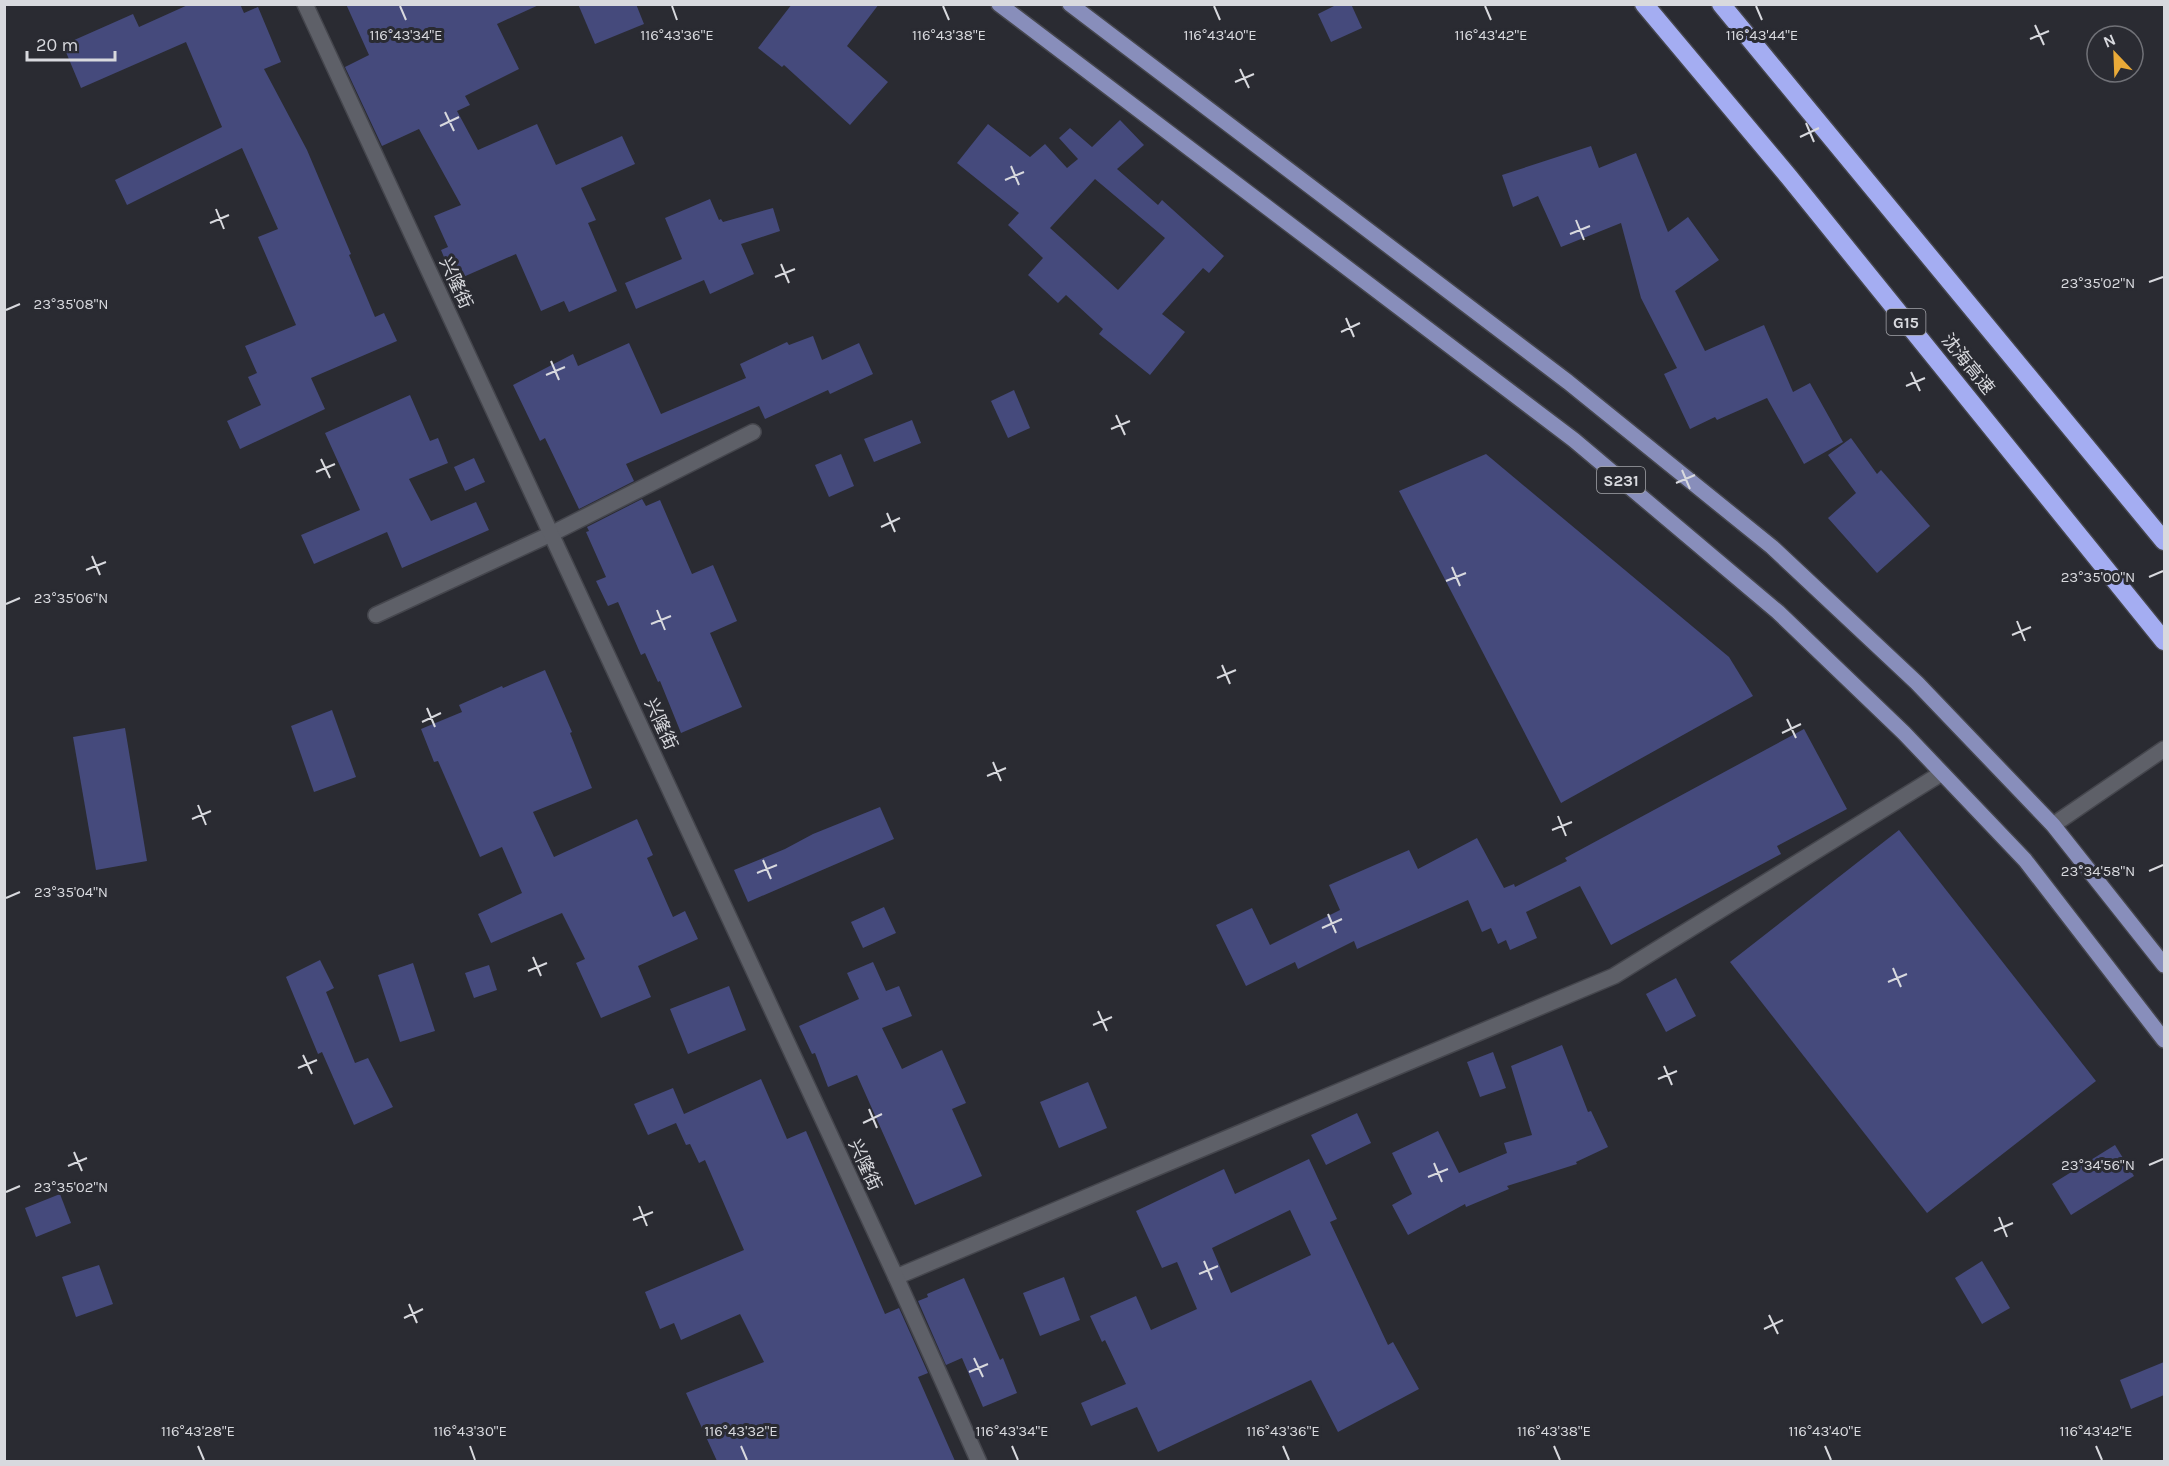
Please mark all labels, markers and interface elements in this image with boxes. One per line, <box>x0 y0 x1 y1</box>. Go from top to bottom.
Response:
scale bar <box>27 24 116 62</box>
north arrow <box>2085 24 2145 84</box>
text: 116°43'34"E <box>369 26 443 44</box>
text: 116°43'36"E <box>640 26 714 44</box>
text: 116°43'38"E <box>912 26 986 44</box>
text: 116°43'40"E <box>1183 26 1257 44</box>
text: 116°43'42"E <box>1455 26 1527 44</box>
text: 116°43'44"E <box>1726 26 1798 44</box>
text: N <box>2100 30 2118 52</box>
text: 20 m <box>36 34 78 56</box>
street label: 兴隆街 <box>435 254 477 312</box>
text: 23°35'02"N <box>2061 274 2135 292</box>
text: 23°35'08"N <box>34 295 108 313</box>
road number: G15 <box>1886 309 1926 335</box>
street label: 沈海高速 <box>1937 329 1999 399</box>
road number: S231 <box>1597 467 1645 493</box>
text: 23°35'00"N <box>2061 568 2135 586</box>
text: 23°35'06"N <box>34 589 108 607</box>
street label: 兴隆街 <box>640 695 682 753</box>
text: 23°34'58"N <box>2061 862 2135 880</box>
text: 23°35'04"N <box>34 883 108 901</box>
street label: 兴隆街 <box>844 1136 886 1194</box>
text: 23°34'56"N <box>2061 1156 2135 1174</box>
text: 23°35'02"N <box>34 1178 108 1196</box>
text: 116°43'28"E <box>161 1422 235 1440</box>
text: 116°43'30"E <box>433 1422 507 1440</box>
text: 116°43'32"E <box>704 1422 778 1440</box>
text: 116°43'34"E <box>975 1422 1049 1440</box>
text: 116°43'36"E <box>1246 1422 1320 1440</box>
text: 116°43'38"E <box>1517 1422 1591 1440</box>
text: 116°43'40"E <box>1788 1422 1862 1440</box>
text: 116°43'42"E <box>2060 1422 2132 1440</box>

